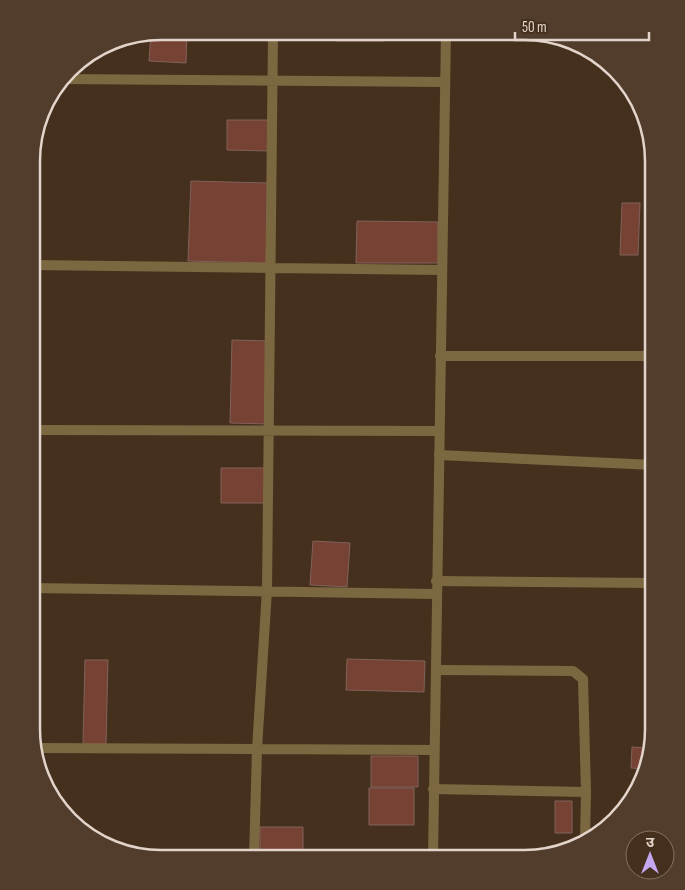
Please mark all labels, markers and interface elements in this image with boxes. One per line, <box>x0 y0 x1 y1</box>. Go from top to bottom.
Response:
scale bar <box>515 10 649 42</box>
text: 50 m <box>522 18 547 37</box>
north arrow <box>625 830 675 880</box>
text: उ <box>646 834 655 851</box>

